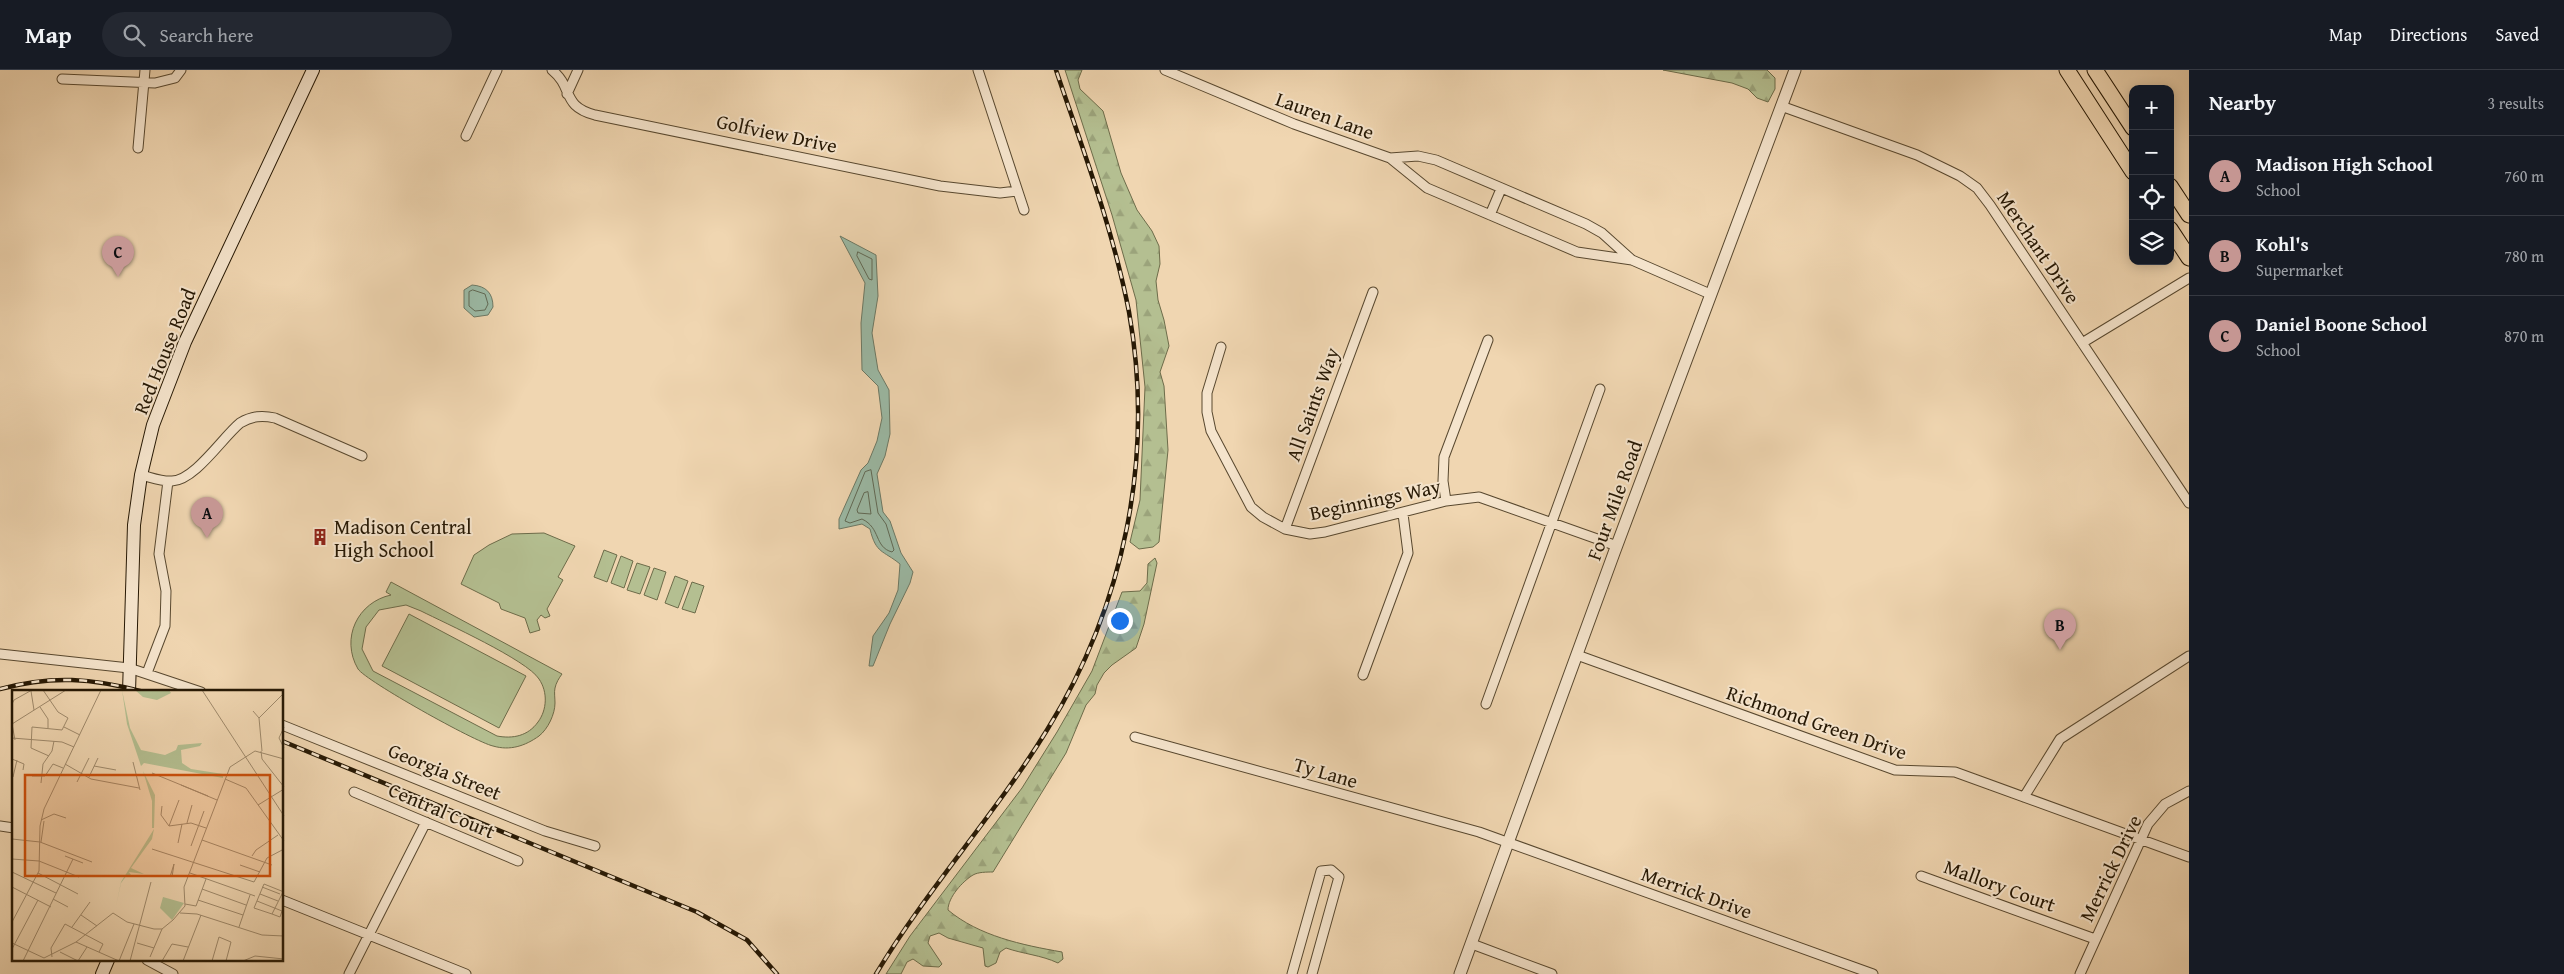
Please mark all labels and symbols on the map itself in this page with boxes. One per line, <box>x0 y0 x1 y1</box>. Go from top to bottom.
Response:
street label: Lauren Lane <box>1272 84 1378 146</box>
street label: Golfview Drive <box>714 106 840 160</box>
street label: Merchant Drive <box>1990 185 2088 309</box>
pin: C <box>102 236 134 277</box>
street label: Red House Road <box>125 283 203 418</box>
street label: All Saints Way <box>1278 343 1346 465</box>
street label: Four Mile Road <box>1579 436 1649 564</box>
street label: Beginnings Way <box>1307 471 1443 527</box>
pin: A <box>191 497 223 538</box>
place label: Madison Central High School <box>334 512 472 564</box>
building icon: Madison Central High School <box>310 527 330 547</box>
your location <box>1107 608 1133 634</box>
pin: B <box>2044 609 2076 650</box>
street label: Richmond Green Drive <box>1723 678 1911 766</box>
inset map <box>12 690 284 962</box>
street label: Georgia Street <box>384 735 506 807</box>
street label: Ty Lane <box>1291 749 1361 795</box>
street label: Central Court <box>384 775 500 845</box>
street label: Merrick Drive <box>2072 810 2148 926</box>
street label: Mallory Court <box>1940 851 2060 919</box>
street label: Merrick Drive <box>1638 859 1756 925</box>

